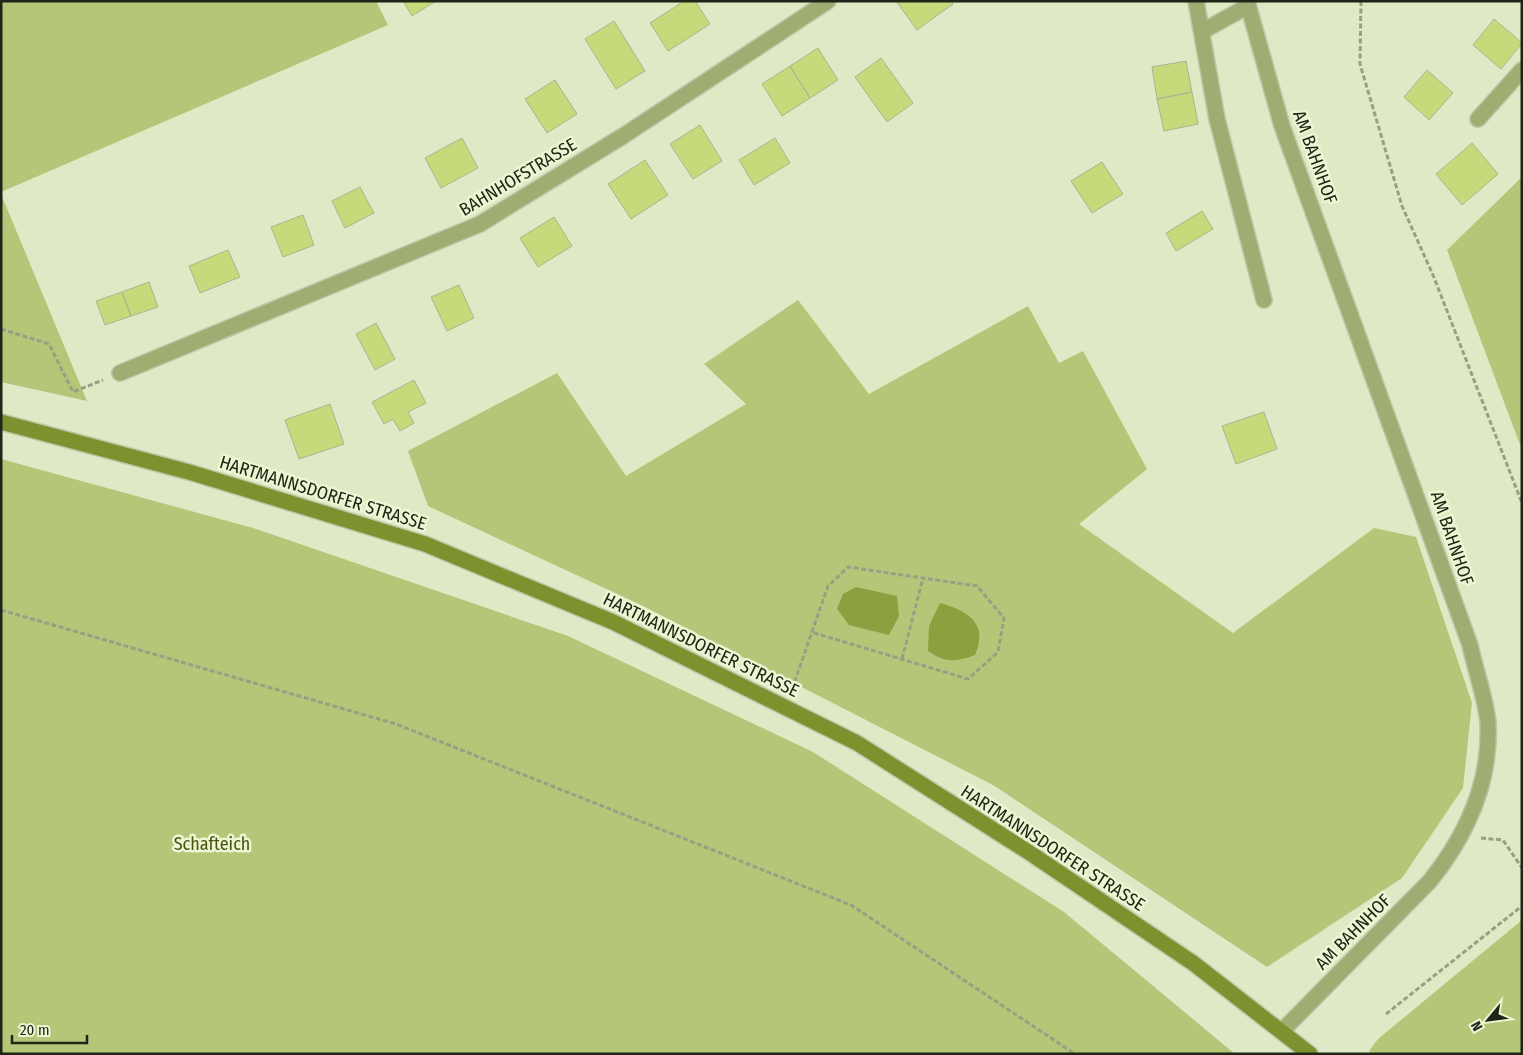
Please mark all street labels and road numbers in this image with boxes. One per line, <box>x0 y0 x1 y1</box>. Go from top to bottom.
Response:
street label: AM BAHNHOF <box>1288 107 1342 207</box>
street label: BAHNHOFSTRASSE <box>455 133 581 221</box>
street label: HARTMANNSDORFER STRASSE <box>217 451 429 535</box>
street label: AM BAHNHOF <box>1426 488 1478 588</box>
street label: HARTMANNSDORFER STRASSE <box>600 588 802 702</box>
street label: HARTMANNSDORFER STRASSE <box>957 780 1149 916</box>
street label: AM BAHNHOF <box>1311 890 1395 974</box>

